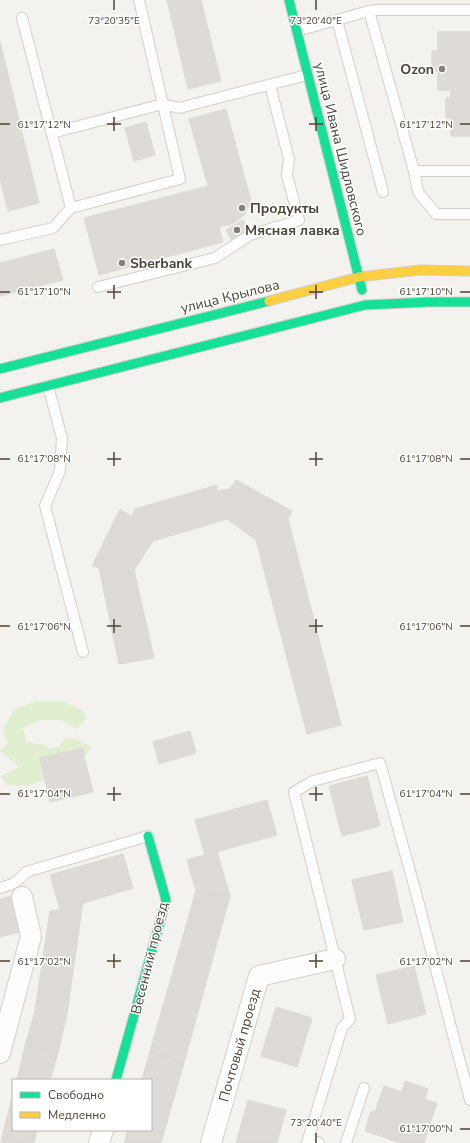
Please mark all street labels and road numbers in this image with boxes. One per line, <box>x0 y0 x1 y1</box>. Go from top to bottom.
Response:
street label: улица Ивана Шидловского <box>310 60 371 238</box>
street label: улица Крылова <box>179 275 282 318</box>
street label: Весенний проезд <box>126 900 173 1016</box>
street label: Почтовый проезд <box>214 986 265 1104</box>

